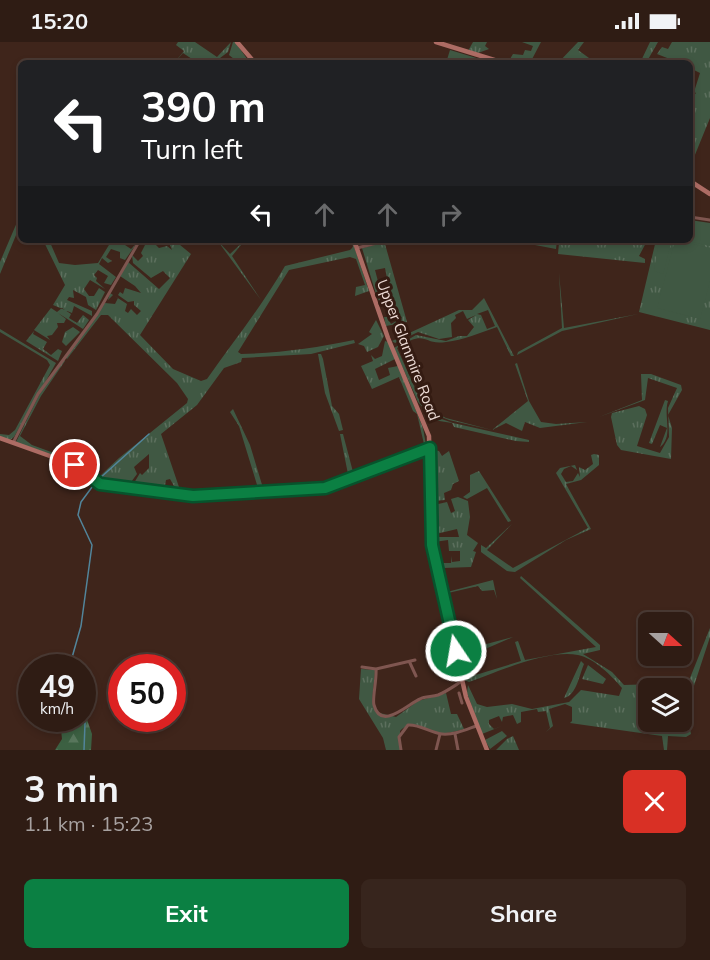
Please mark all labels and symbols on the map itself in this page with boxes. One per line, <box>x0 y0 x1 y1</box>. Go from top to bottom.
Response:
street label: Upper Glanmire Road <box>373 277 444 423</box>
pin <box>49 439 100 490</box>
north arrow <box>638 612 692 666</box>
position arrow <box>424 619 488 683</box>
speed limit sign: 50 <box>108 654 186 732</box>

